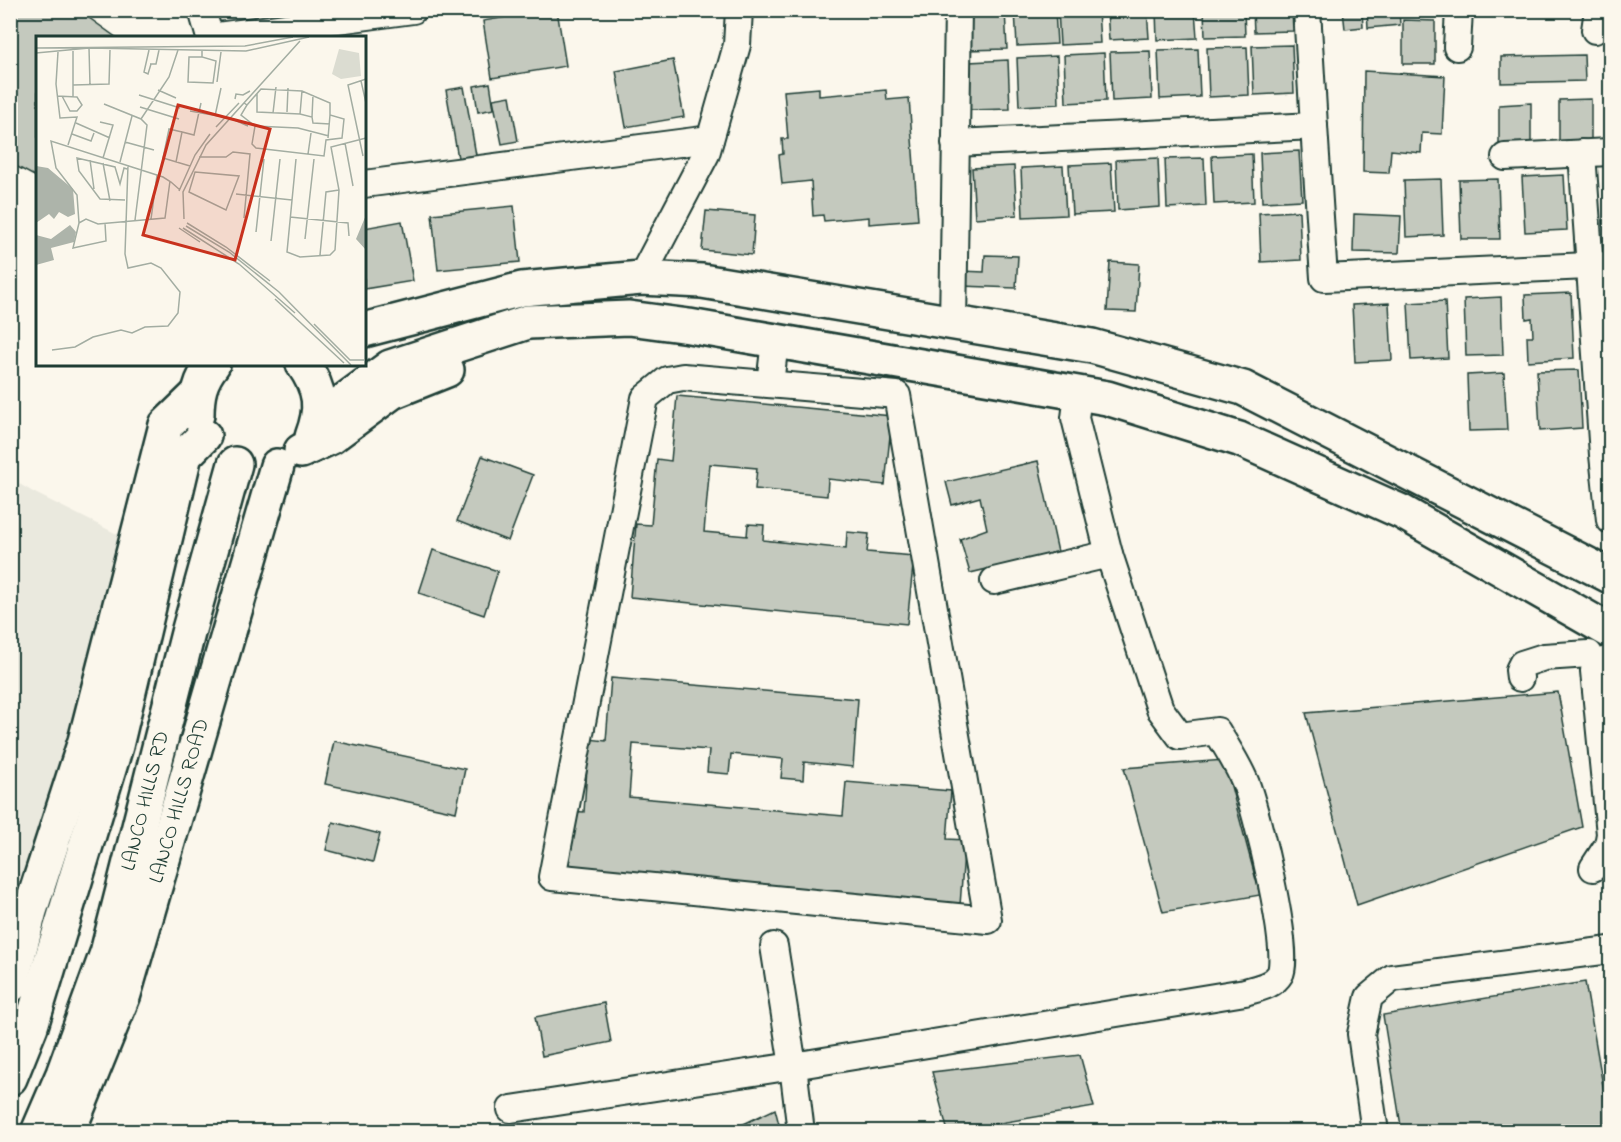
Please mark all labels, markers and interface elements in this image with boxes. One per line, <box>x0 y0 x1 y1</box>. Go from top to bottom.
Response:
inset map <box>36 36 366 366</box>
street label: LANCO HILLS ROAD <box>142 715 218 887</box>
street label: LANCO HILLS RD <box>114 728 178 874</box>

